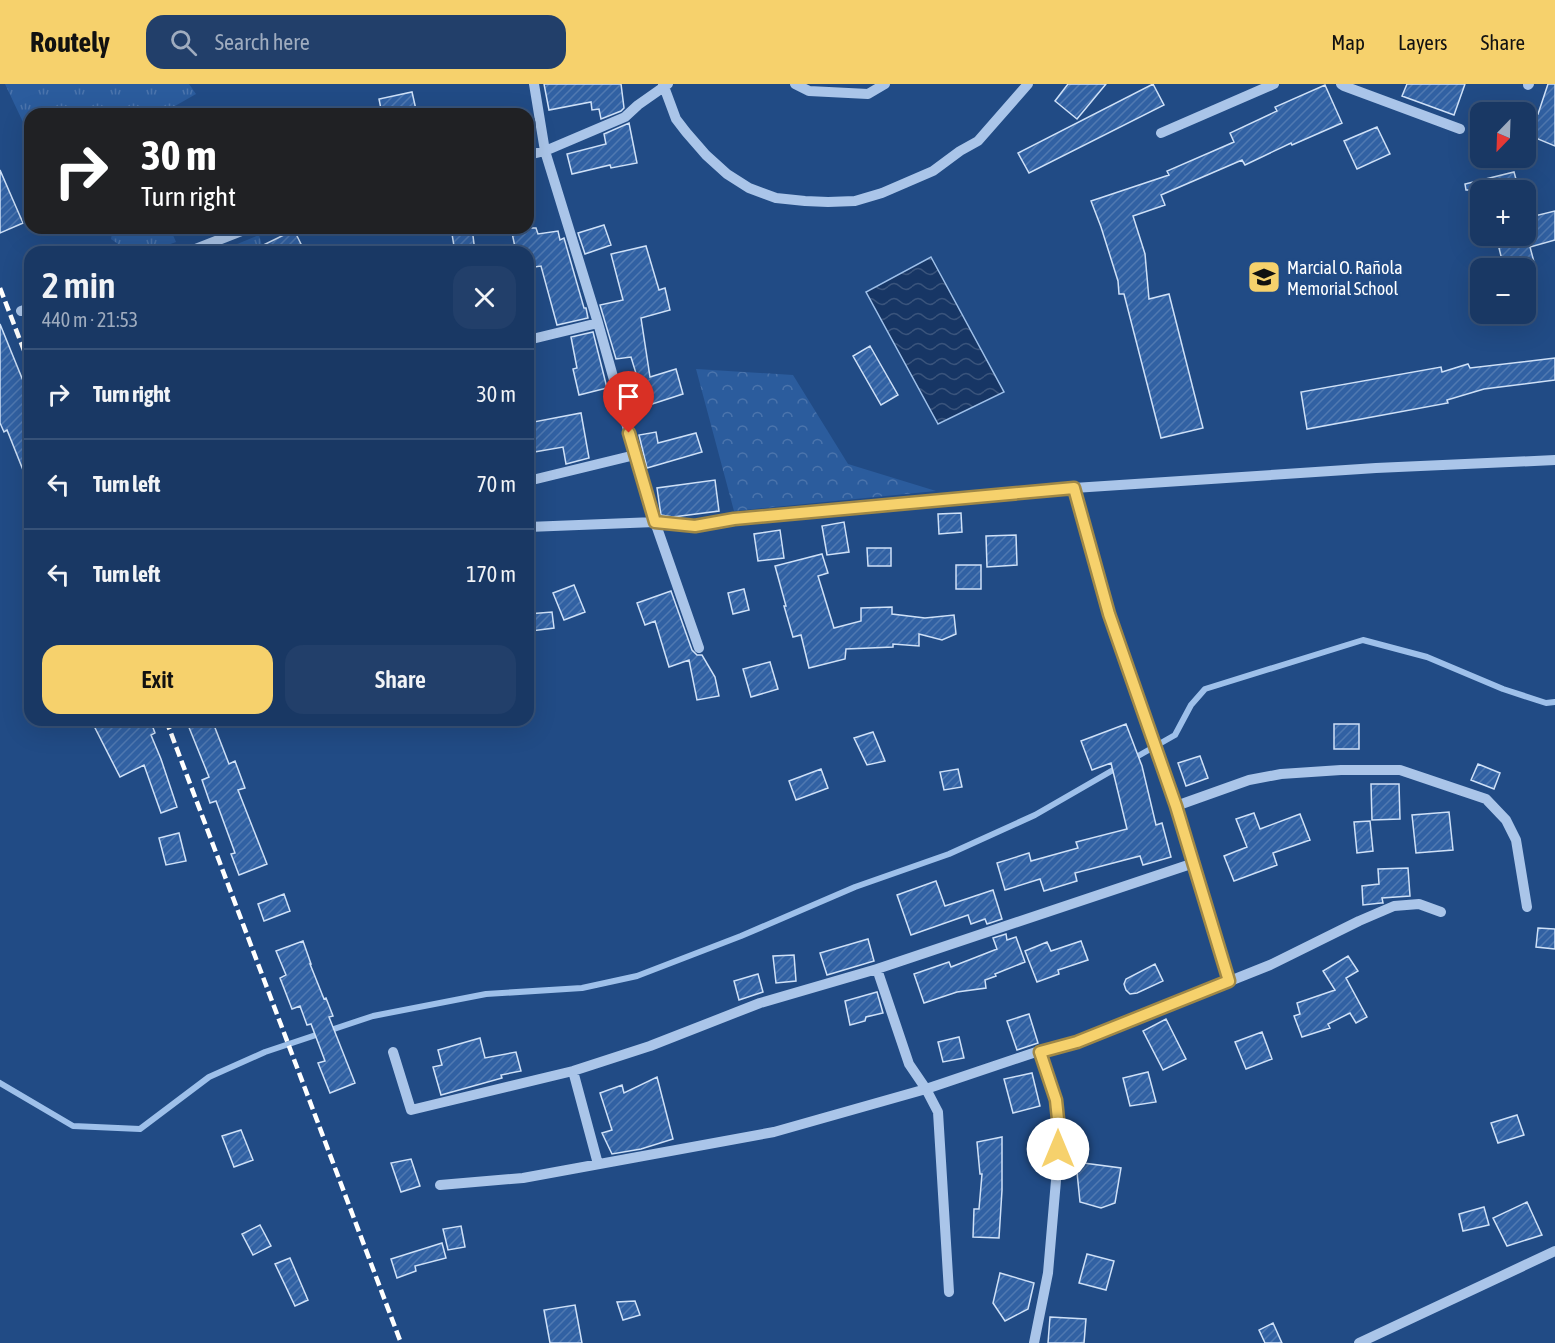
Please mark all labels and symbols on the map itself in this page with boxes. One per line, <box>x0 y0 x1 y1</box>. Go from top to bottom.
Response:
north arrow <box>1470 102 1536 168</box>
place label: Marcial O. Rañola Memorial School <box>1287 257 1403 299</box>
school or university icon: Marcial O. Rañola Memorial School <box>1246 259 1282 295</box>
pin <box>603 371 654 433</box>
position arrow <box>1026 1117 1090 1181</box>

